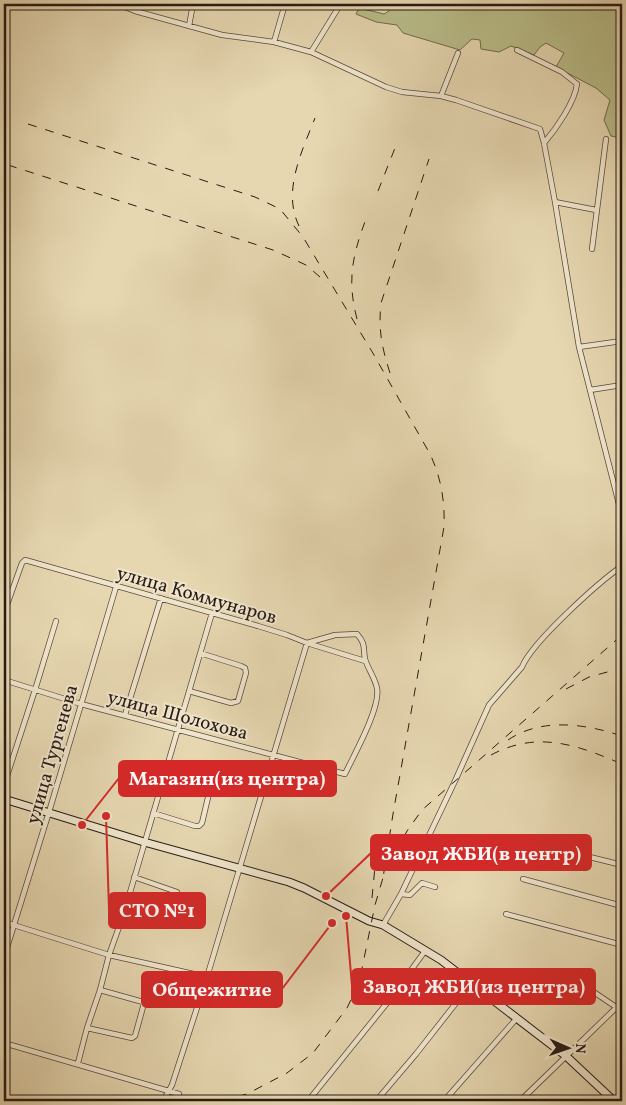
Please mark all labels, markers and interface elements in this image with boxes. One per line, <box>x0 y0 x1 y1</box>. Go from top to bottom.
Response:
street label: улица Коммунаров <box>113 561 280 631</box>
street label: улица Тургенева <box>21 682 85 827</box>
street label: улица Шолохова <box>104 685 251 747</box>
callout: Магазин(из центра) <box>119 761 336 796</box>
text: Магазин(из центра) <box>128 766 326 794</box>
callout: Завод ЖБИ(в центр) <box>371 835 591 870</box>
text: Завод ЖБИ(в центр) <box>381 841 581 869</box>
callout: СТО №1 <box>109 893 205 928</box>
text: СТО №1 <box>119 898 195 926</box>
callout: Завод ЖБИ(из центра) <box>352 969 595 1004</box>
callout: Общежитие <box>142 972 282 1007</box>
text: Завод ЖБИ(из центра) <box>363 974 585 1002</box>
text: Общежитие <box>152 977 272 1005</box>
north arrow <box>544 1022 594 1072</box>
text: N <box>570 1043 589 1054</box>

